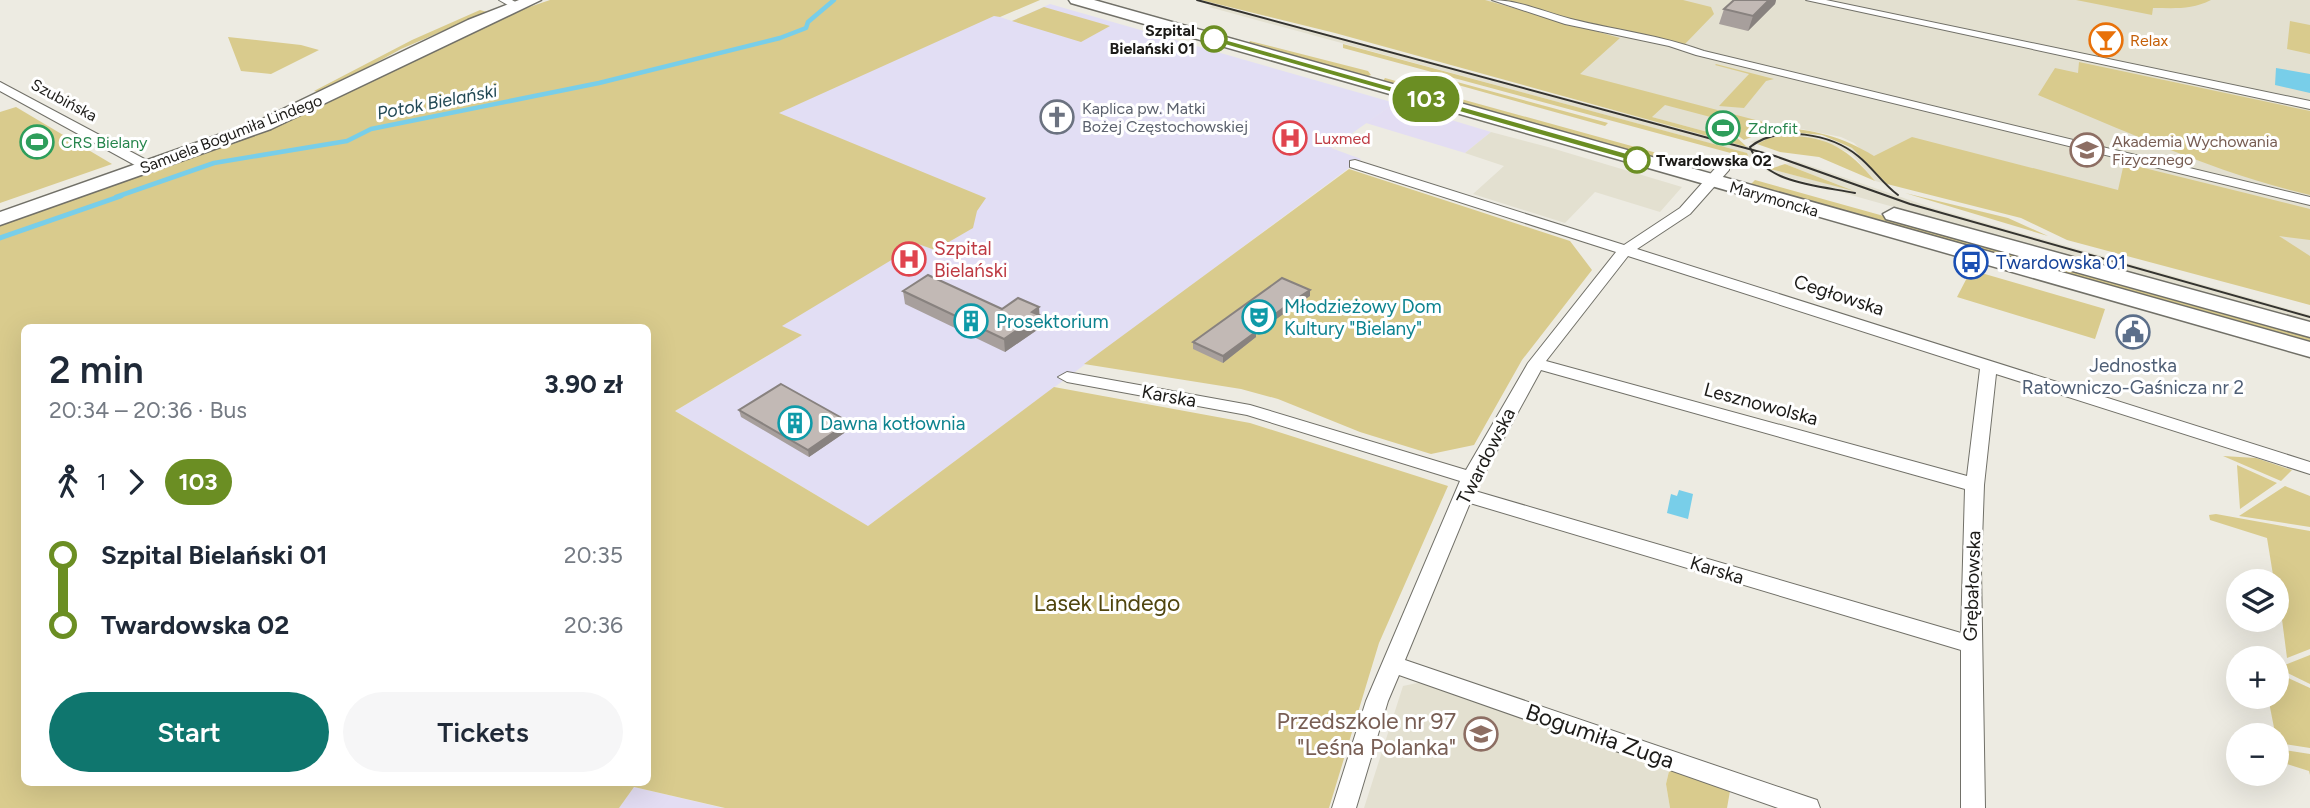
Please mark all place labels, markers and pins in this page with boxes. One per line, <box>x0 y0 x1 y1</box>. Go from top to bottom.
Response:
place label: Szpital Bielański 01 <box>1109 21 1195 58</box>
bar icon: Relax <box>2087 21 2125 59</box>
marker: Szpital Bielański 01 <box>1201 26 1227 52</box>
place label: Relax <box>2130 31 2168 50</box>
church icon: Kaplica pw. Matki Bożej Częstochowskiej <box>1038 98 1076 136</box>
place label: Kaplica pw. Matki Bożej Częstochowskiej <box>1082 99 1248 136</box>
sports icon: Zdrofit <box>1704 109 1742 147</box>
hospital icon: Luxmed <box>1271 119 1309 157</box>
place label: Zdrofit <box>1748 119 1798 138</box>
sports icon: CRS Bielany <box>18 123 56 161</box>
place label: Luxmed <box>1314 129 1371 148</box>
school or university icon: Akademia Wychowania Fizycznego <box>2068 131 2106 169</box>
place label: Akademia Wychowania Fizycznego <box>2112 132 2278 169</box>
place label: CRS Bielany <box>61 133 148 152</box>
marker: Twardowska 02 <box>1624 147 1650 173</box>
place label: Twardowska 02 <box>1656 151 1772 170</box>
place label: Szpital Bielański <box>934 237 1007 282</box>
hospital icon: Szpital Bielański <box>890 240 928 278</box>
bus stop icon: Twardowska 01 <box>1952 243 1990 281</box>
place label: Twardowska 01 <box>1996 251 2126 274</box>
place label: Młodzieżowy Dom Kultury "Bielany" <box>1284 295 1442 340</box>
theatre icon: Młodzieżowy Dom Kultury "Bielany" <box>1240 298 1278 336</box>
building icon: Prosektorium <box>952 302 990 340</box>
place label: Prosektorium <box>996 310 1109 333</box>
public building icon: Jednostka Ratowniczo-Gaśnicza nr 2 <box>2114 313 2152 351</box>
place label: Jednostka Ratowniczo-Gaśnicza nr 2 <box>2022 354 2244 399</box>
building icon: Dawna kotłownia <box>776 404 814 442</box>
place label: Dawna kotłownia <box>820 412 965 435</box>
place label: Przedszkole nr 97 "Leśna Polanka" <box>1276 707 1456 761</box>
school or university icon: Przedszkole nr 97 "Leśna Polanka" <box>1462 715 1500 753</box>

